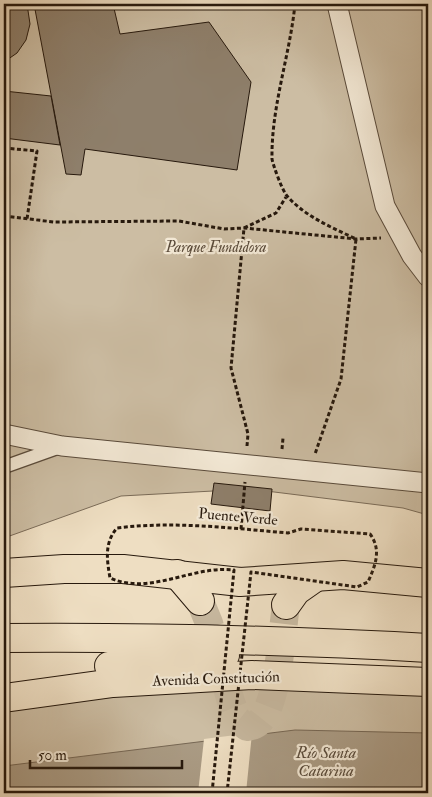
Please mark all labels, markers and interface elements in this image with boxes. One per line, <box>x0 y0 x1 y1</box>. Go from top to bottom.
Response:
park label: Parque Fundidora <box>164 238 267 257</box>
street label: Puente Verde <box>198 504 278 530</box>
street label: Avenida Constitución <box>151 667 280 691</box>
scale bar <box>30 737 182 769</box>
water label: Río Santa Catarina <box>295 743 356 781</box>
text: 50 m <box>38 746 67 765</box>

